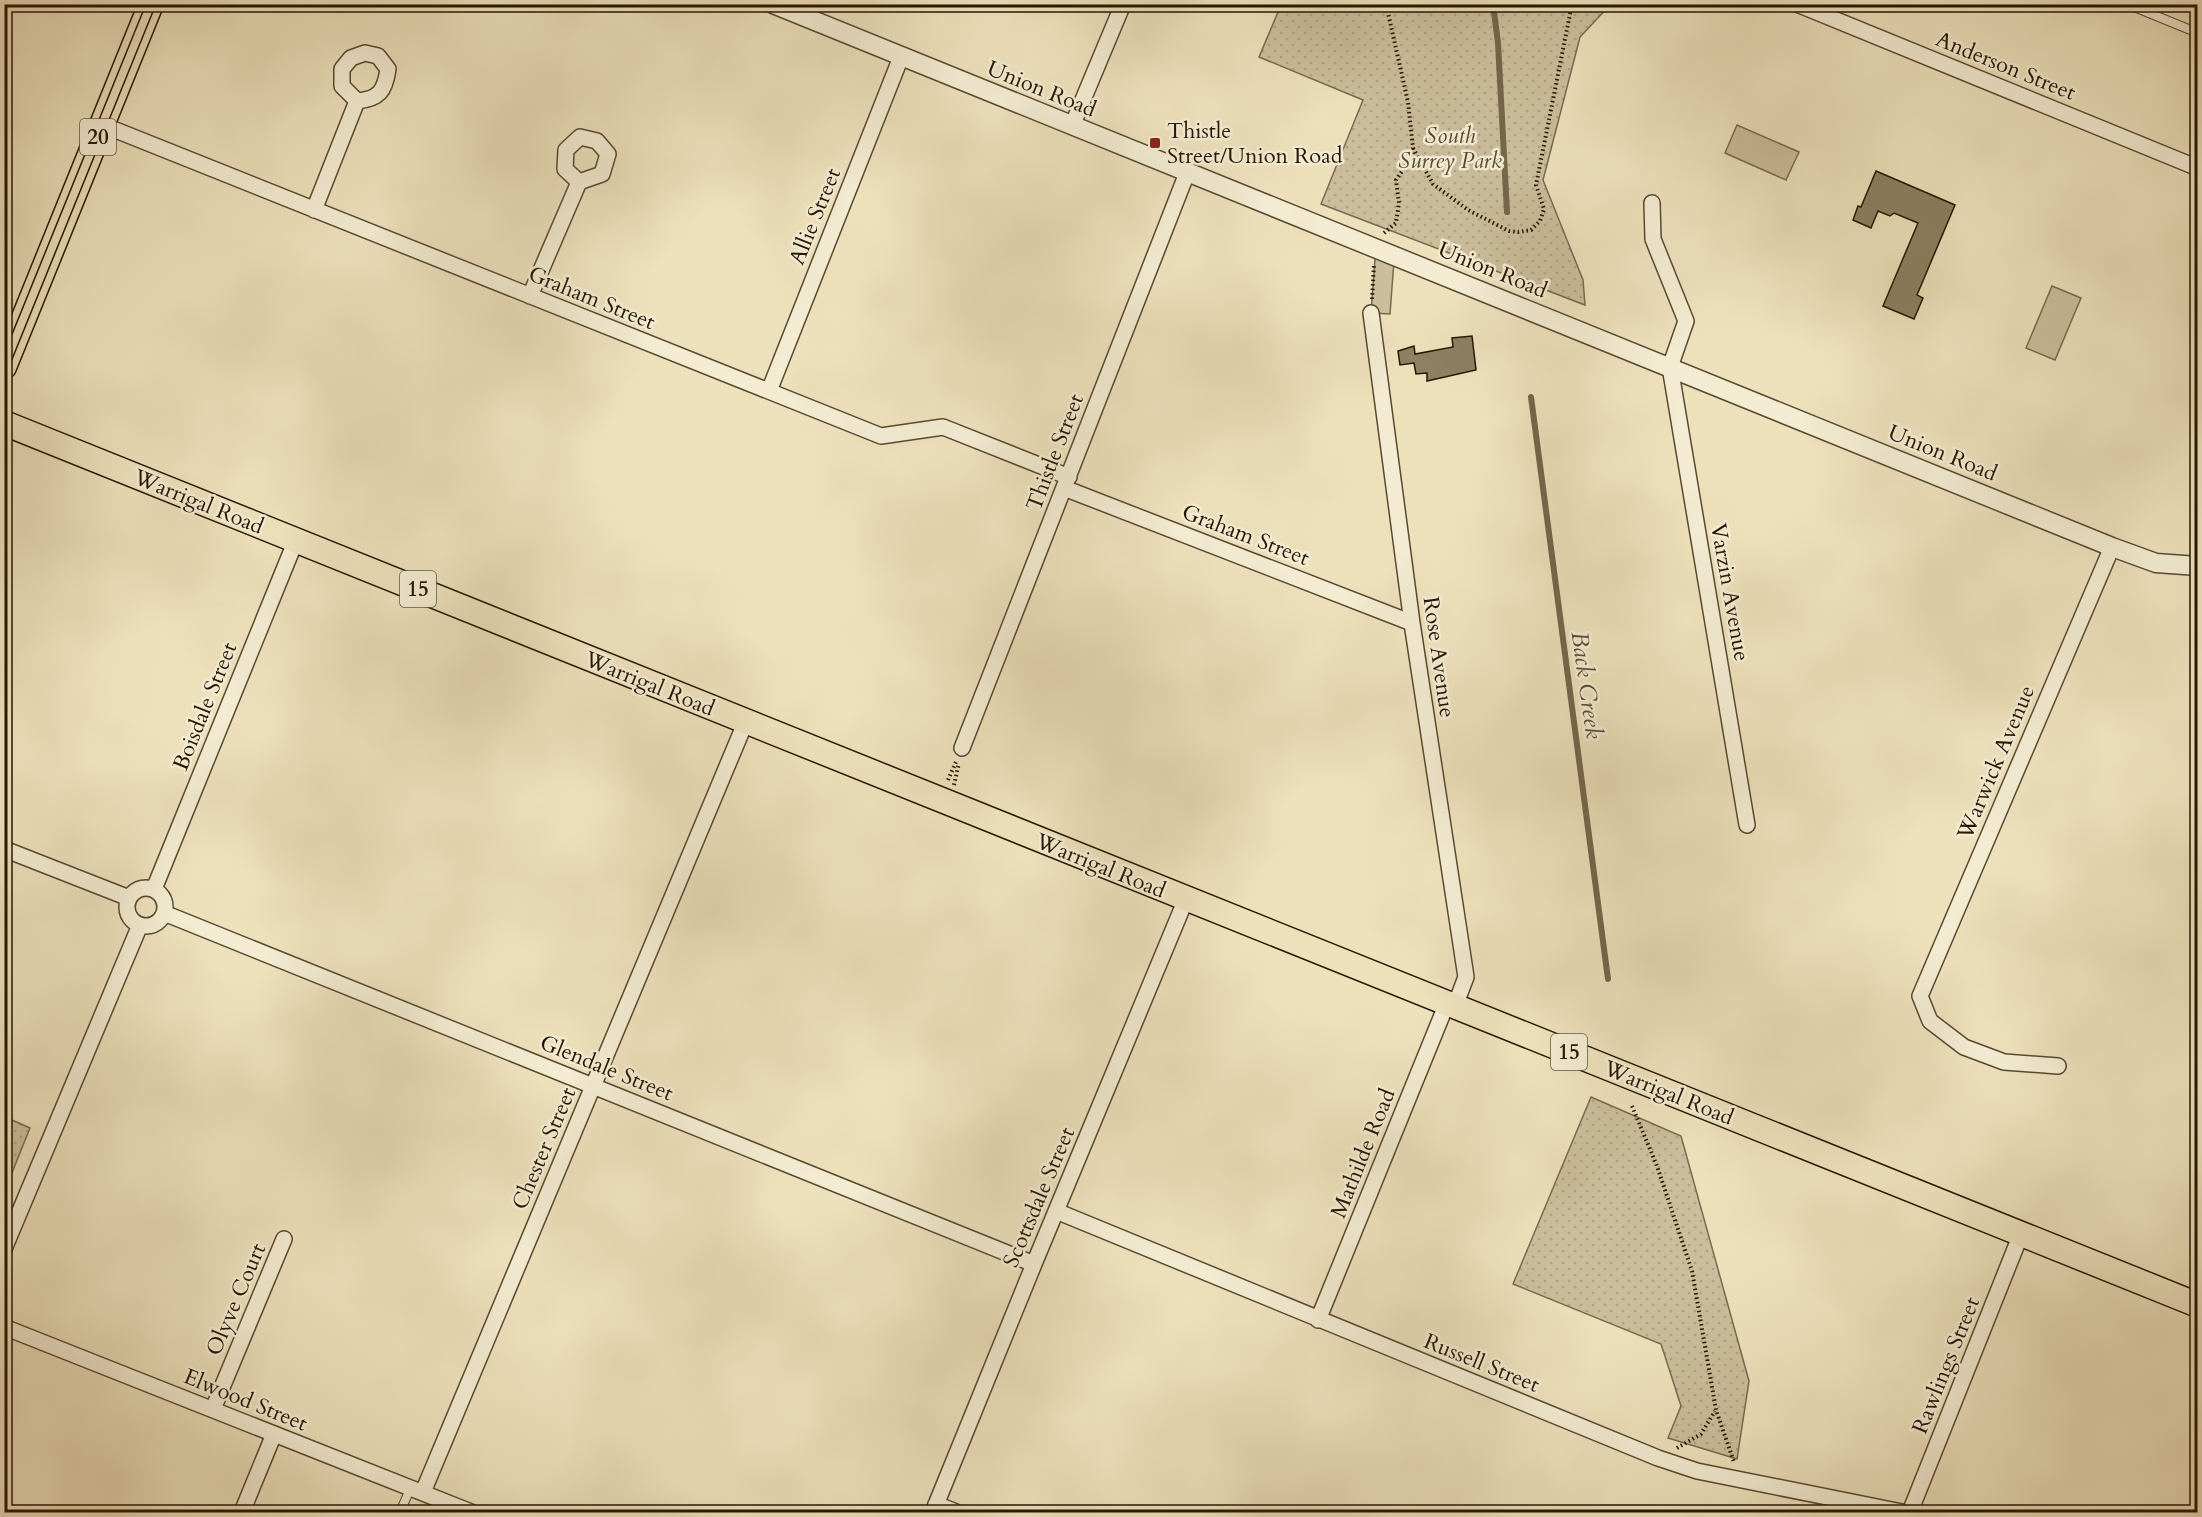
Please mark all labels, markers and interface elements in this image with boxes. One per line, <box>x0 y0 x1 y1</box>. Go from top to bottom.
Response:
street label: Anderson Street <box>1931 24 2080 108</box>
street label: Union Road <box>983 53 1101 125</box>
place label: Thistle Street/Union Road <box>1167 116 1343 171</box>
road number: 20 <box>80 119 116 155</box>
park label: South Surrey Park <box>1398 121 1502 176</box>
marker: Thistle Street/Union Road <box>1148 136 1162 150</box>
street label: Allie Street <box>782 163 848 269</box>
street label: Union Road <box>1434 234 1552 306</box>
street label: Graham Street <box>524 259 659 337</box>
street label: Thistle Street <box>1019 389 1091 515</box>
street label: Union Road <box>1884 417 2002 489</box>
street label: Warrigal Road <box>128 462 268 542</box>
street label: Graham Street <box>1178 497 1314 573</box>
street label: Varzin Avenue <box>1703 521 1757 663</box>
road number: 15 <box>400 571 436 607</box>
street label: Rose Avenue <box>1416 595 1462 720</box>
water label: Back Creek <box>1563 629 1610 741</box>
street label: Boisdale Street <box>166 638 244 775</box>
street label: Warrigal Road <box>579 644 719 724</box>
street label: Warwick Avenue <box>1950 681 2042 845</box>
street label: Warrigal Road <box>1030 826 1170 906</box>
street label: Glendale Street <box>536 1028 678 1108</box>
road number: 15 <box>1551 1034 1587 1070</box>
street label: Warrigal Road <box>1598 1053 1738 1133</box>
street label: Chester Street <box>505 1083 583 1214</box>
street label: Mathilde Road <box>1323 1084 1403 1223</box>
street label: Scottsdale Street <box>996 1123 1082 1272</box>
street label: Olyve Court <box>199 1239 273 1360</box>
street label: Rawlings Street <box>1905 1292 1987 1438</box>
street label: Russell Street <box>1419 1326 1544 1400</box>
street label: Elwood Street <box>179 1361 312 1438</box>

